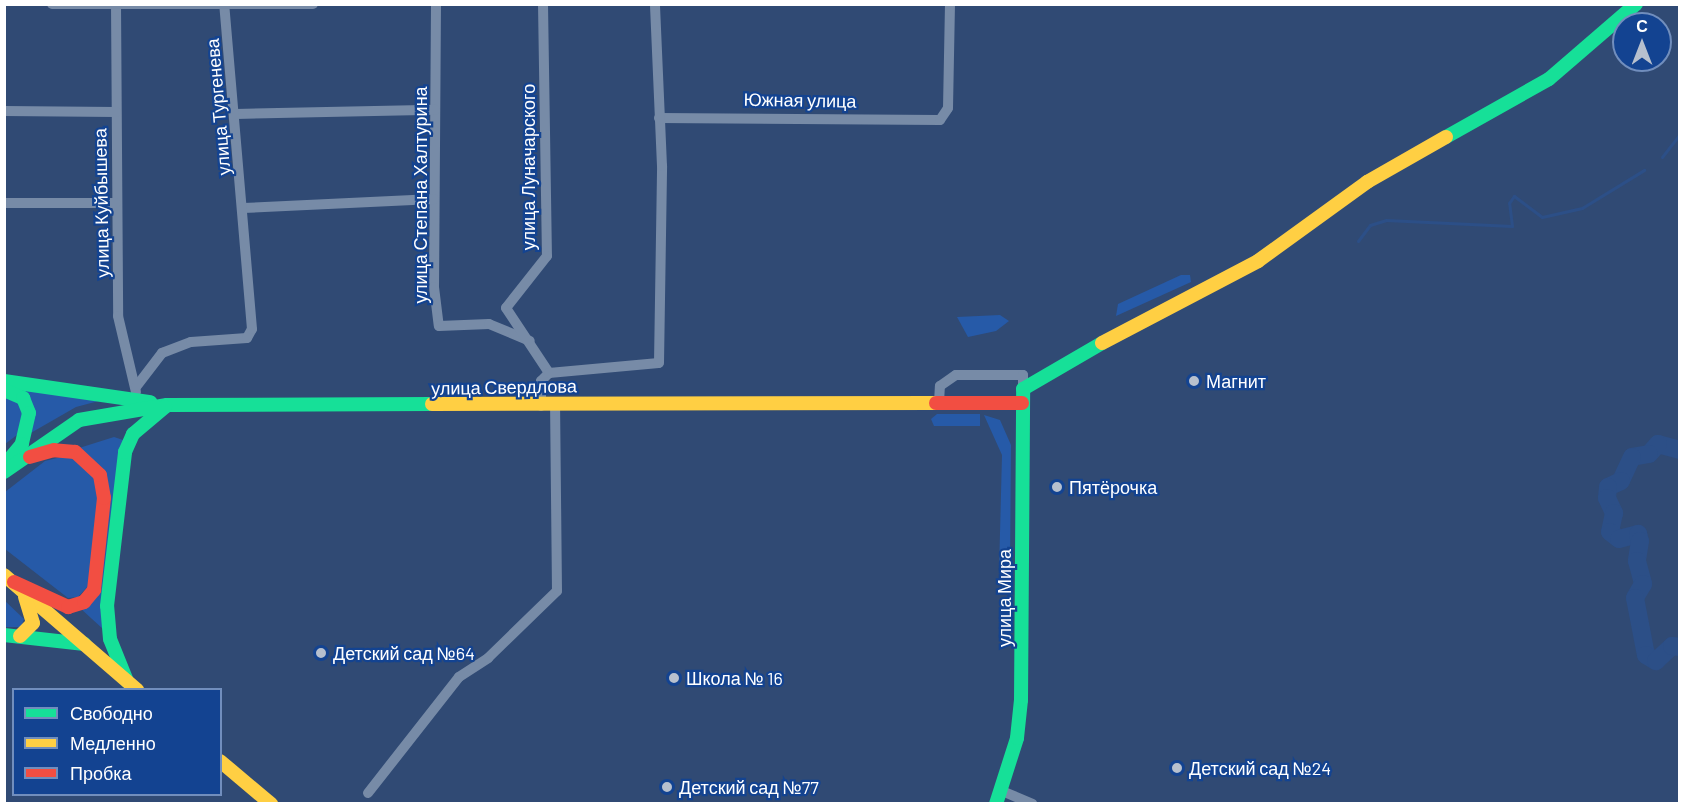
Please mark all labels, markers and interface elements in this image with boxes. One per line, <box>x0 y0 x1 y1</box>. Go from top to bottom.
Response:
north arrow <box>1612 12 1672 72</box>
text: С <box>1636 16 1648 35</box>
street label: улица Тургенева <box>201 38 235 176</box>
street label: улица Луначарского <box>517 84 539 250</box>
street label: улица Степана Халтурина <box>409 86 431 304</box>
street label: Южная улица <box>743 88 857 112</box>
street label: улица Куйбышева <box>89 128 113 278</box>
place label: Магнит <box>1206 370 1266 392</box>
marker: Магнит <box>1187 374 1201 388</box>
street label: улица Свердлова <box>431 375 577 399</box>
place label: Пятёрочка <box>1069 476 1157 498</box>
marker: Пятёрочка <box>1050 480 1064 494</box>
street label: улица Мира <box>993 549 1015 647</box>
place label: Детский сад №64 <box>333 642 475 664</box>
marker: Детский сад №64 <box>314 646 328 660</box>
place label: Школа № 16 <box>686 667 783 689</box>
marker: Школа № 16 <box>667 671 681 685</box>
legend <box>12 688 222 796</box>
text: Свободно <box>70 702 153 724</box>
text: Медленно <box>70 732 156 754</box>
place label: Детский сад №24 <box>1189 757 1331 779</box>
marker: Детский сад №24 <box>1170 761 1184 775</box>
text: Пробка <box>70 762 132 784</box>
place label: Детский сад №77 <box>679 776 819 798</box>
marker: Детский сад №77 <box>660 780 674 794</box>

